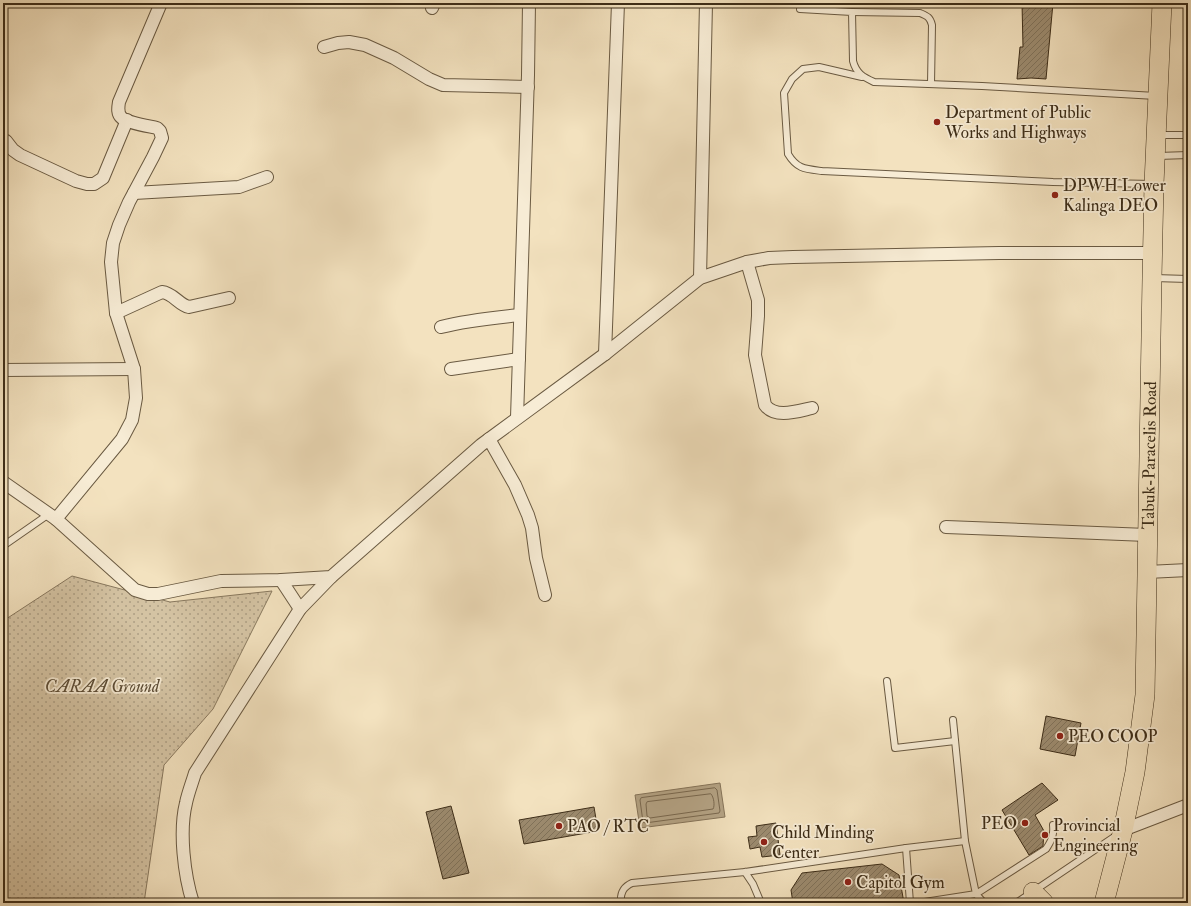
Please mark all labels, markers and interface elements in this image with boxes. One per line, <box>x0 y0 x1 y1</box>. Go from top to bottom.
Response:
place label: Department of Public Works and Highways <box>944 102 1091 144</box>
marker: Department of Public Works and Highways <box>932 117 942 127</box>
place label: DPWH Lower Kalinga DEO <box>1063 175 1166 216</box>
marker: DPWH Lower Kalinga DEO <box>1050 190 1060 200</box>
street label: Tabuk-Paracelis Road <box>1137 381 1161 529</box>
park label: CARAA Ground <box>45 676 160 697</box>
place label: PEO COOP <box>1068 726 1158 747</box>
marker: PEO COOP <box>1055 731 1065 741</box>
place label: PEO <box>981 813 1017 834</box>
place label: Provincial Engineering <box>1053 815 1139 856</box>
place label: PAO / RTC <box>567 816 649 837</box>
marker: PEO <box>1020 818 1030 828</box>
marker: PAO / RTC <box>554 821 564 831</box>
place label: Child Minding Center <box>772 822 874 863</box>
marker: Provincial Engineering <box>1040 830 1050 840</box>
marker: Child Minding Center <box>759 837 769 847</box>
place label: Capitol Gym <box>856 872 945 894</box>
marker: Capitol Gym <box>843 877 853 887</box>

